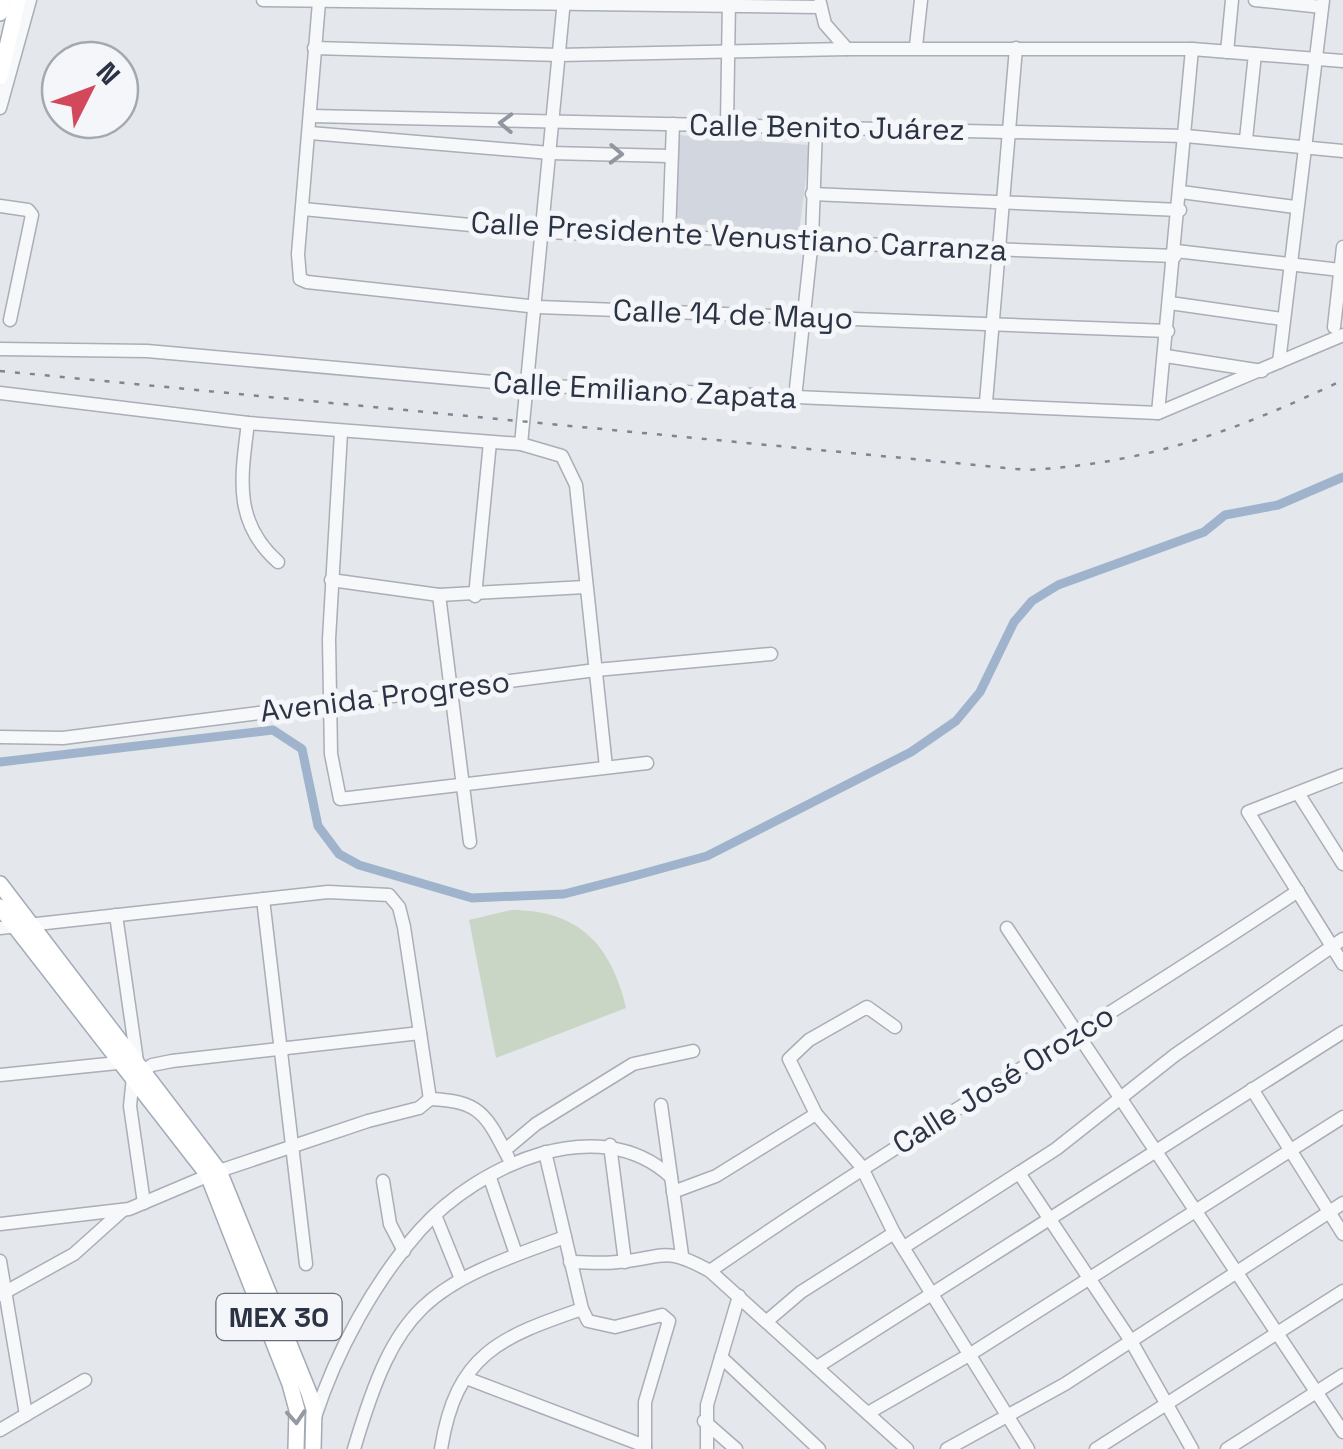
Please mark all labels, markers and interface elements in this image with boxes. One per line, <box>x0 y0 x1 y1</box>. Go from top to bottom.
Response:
north arrow <box>40 40 140 140</box>
text: N <box>89 54 128 92</box>
street label: Calle Benito Juárez <box>689 105 965 149</box>
one-way arrow <box>497 112 513 133</box>
one-way arrow <box>609 144 625 165</box>
street label: Calle Presidente Venustiano Carranza <box>470 202 1008 270</box>
street label: Calle 14 de Mayo <box>612 290 854 338</box>
street label: Calle Emiliano Zapata <box>492 363 798 417</box>
street label: Avenida Progreso <box>258 661 512 731</box>
street label: Calle José Orozco <box>885 995 1121 1163</box>
road number: MEX 30 <box>216 1294 342 1340</box>
one-way arrow <box>285 1409 306 1425</box>

